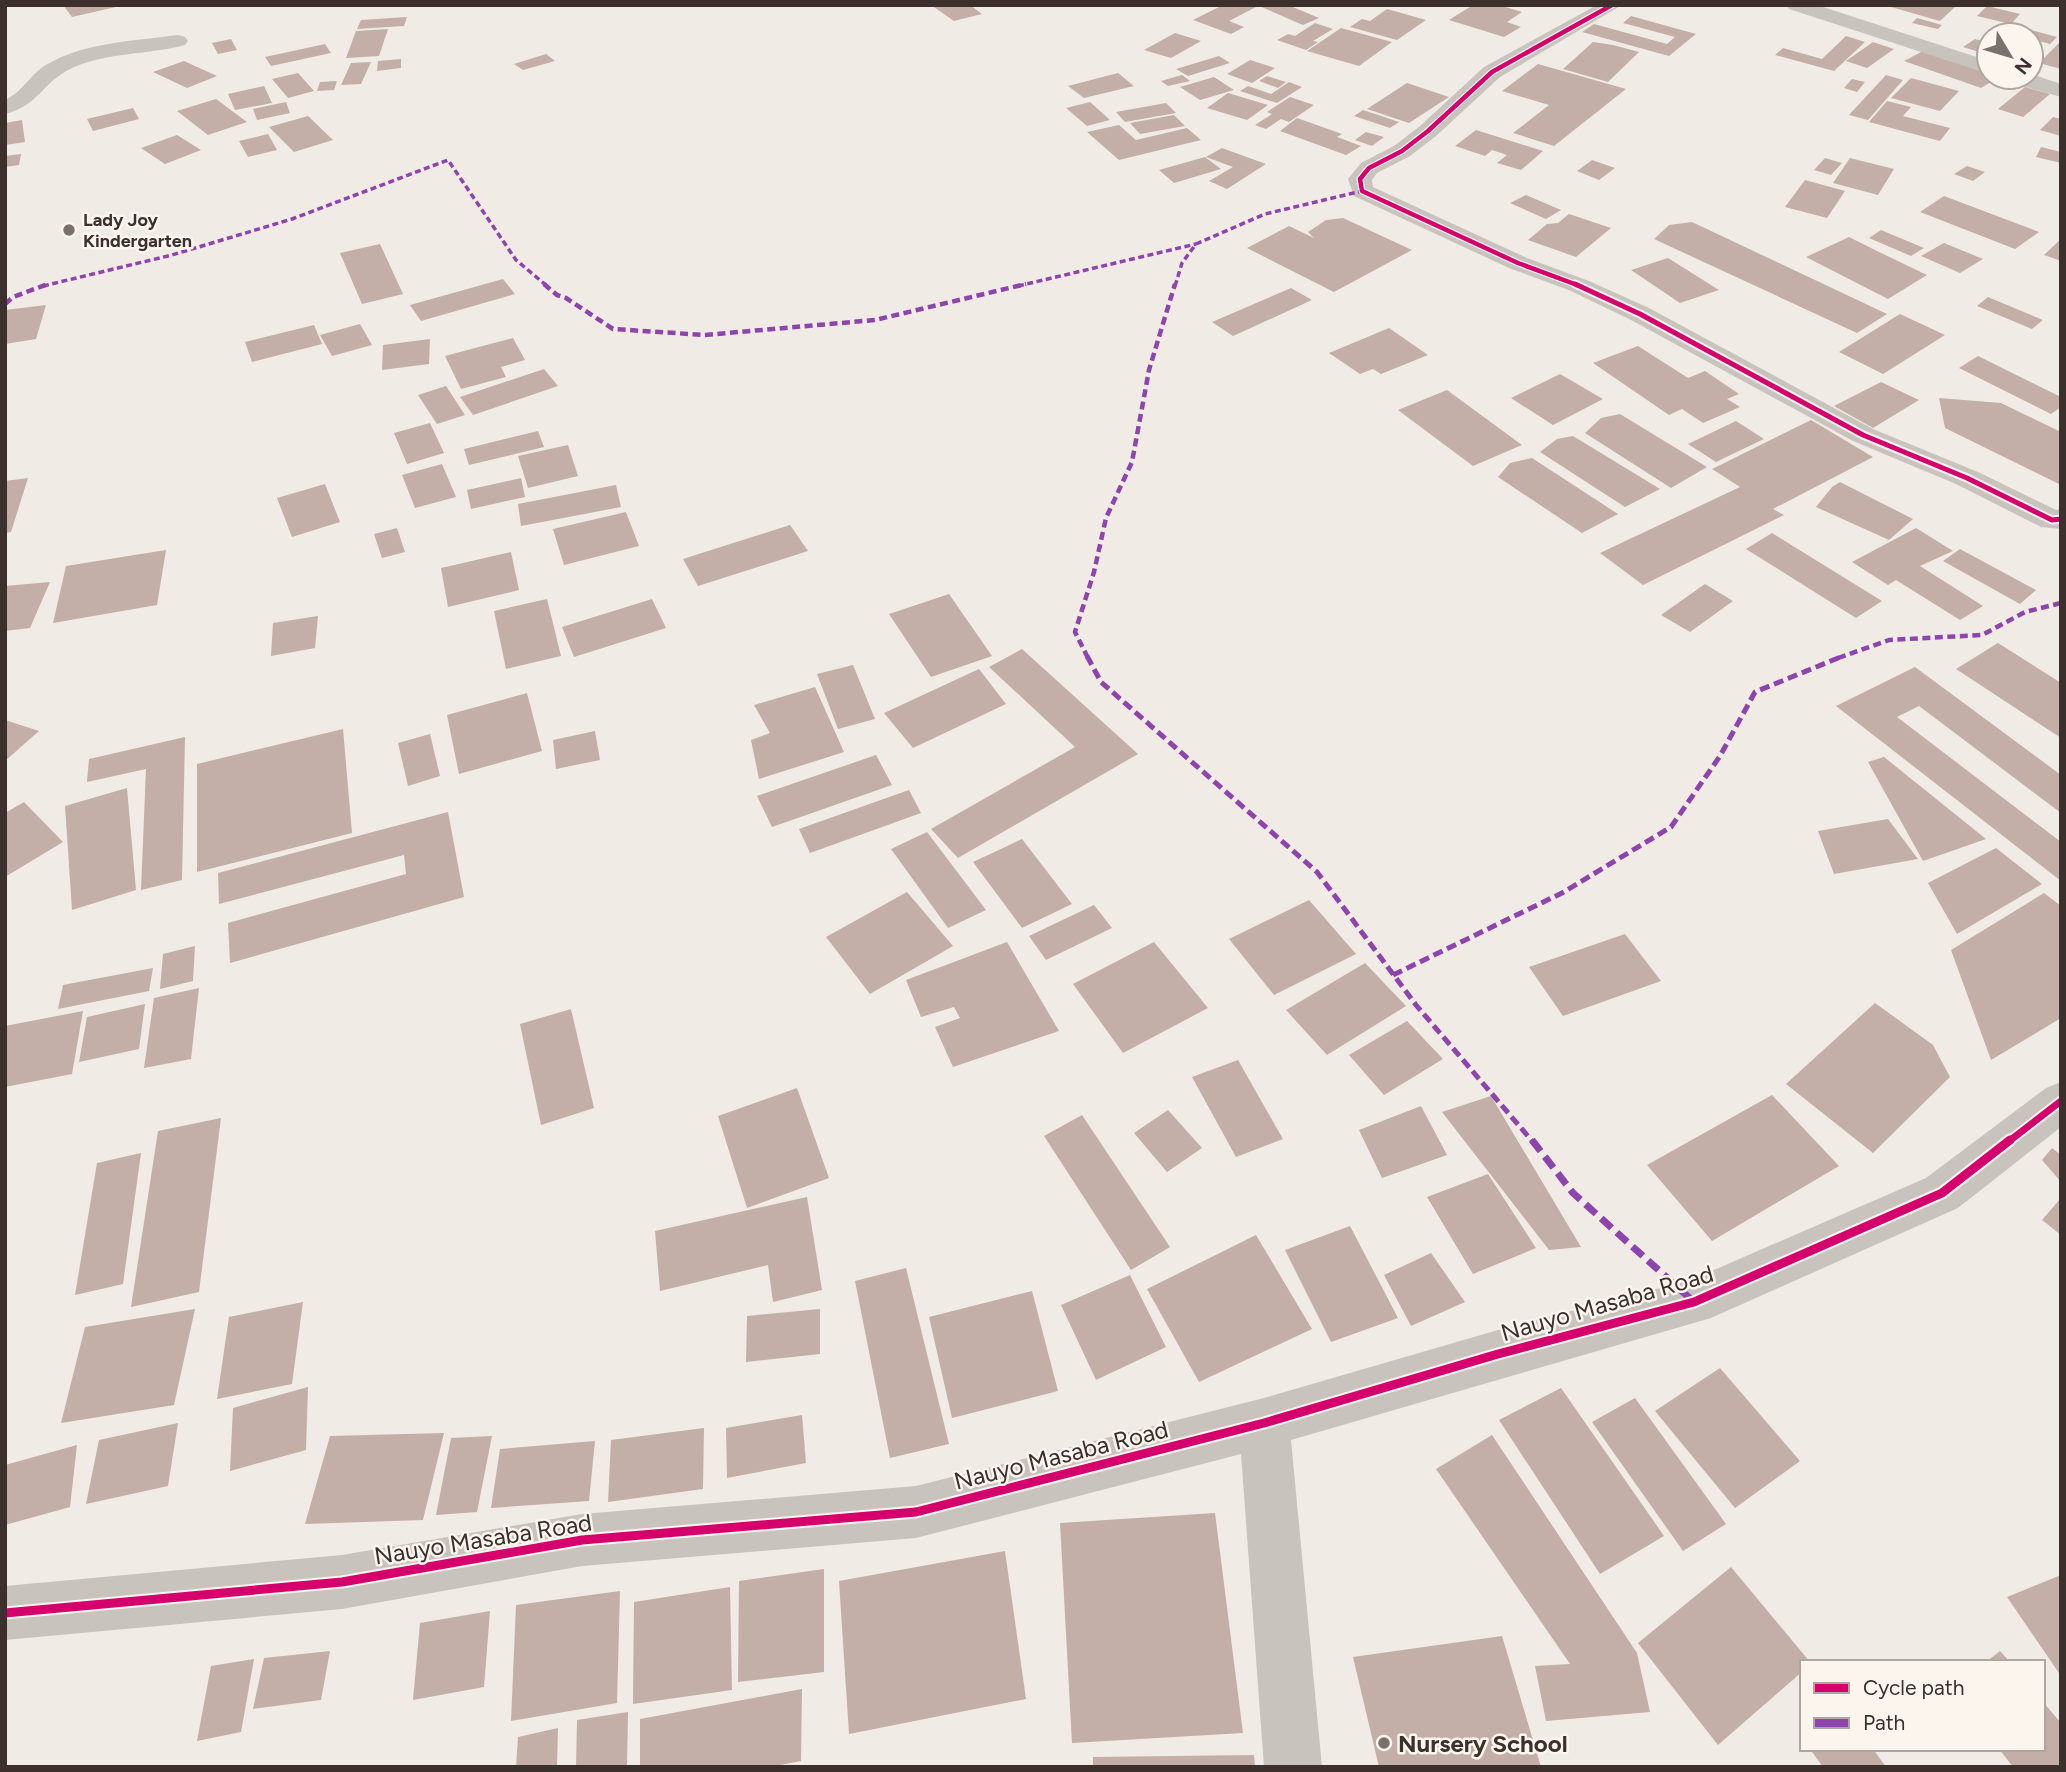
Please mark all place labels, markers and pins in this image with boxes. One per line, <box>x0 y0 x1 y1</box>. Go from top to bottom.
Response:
place label: Lady Joy Kindergarten <box>83 209 192 252</box>
marker: Lady Joy Kindergarten <box>61 222 77 238</box>
place label: Nursery School <box>1398 1729 1568 1758</box>
marker: Nursery School <box>1376 1735 1392 1751</box>

